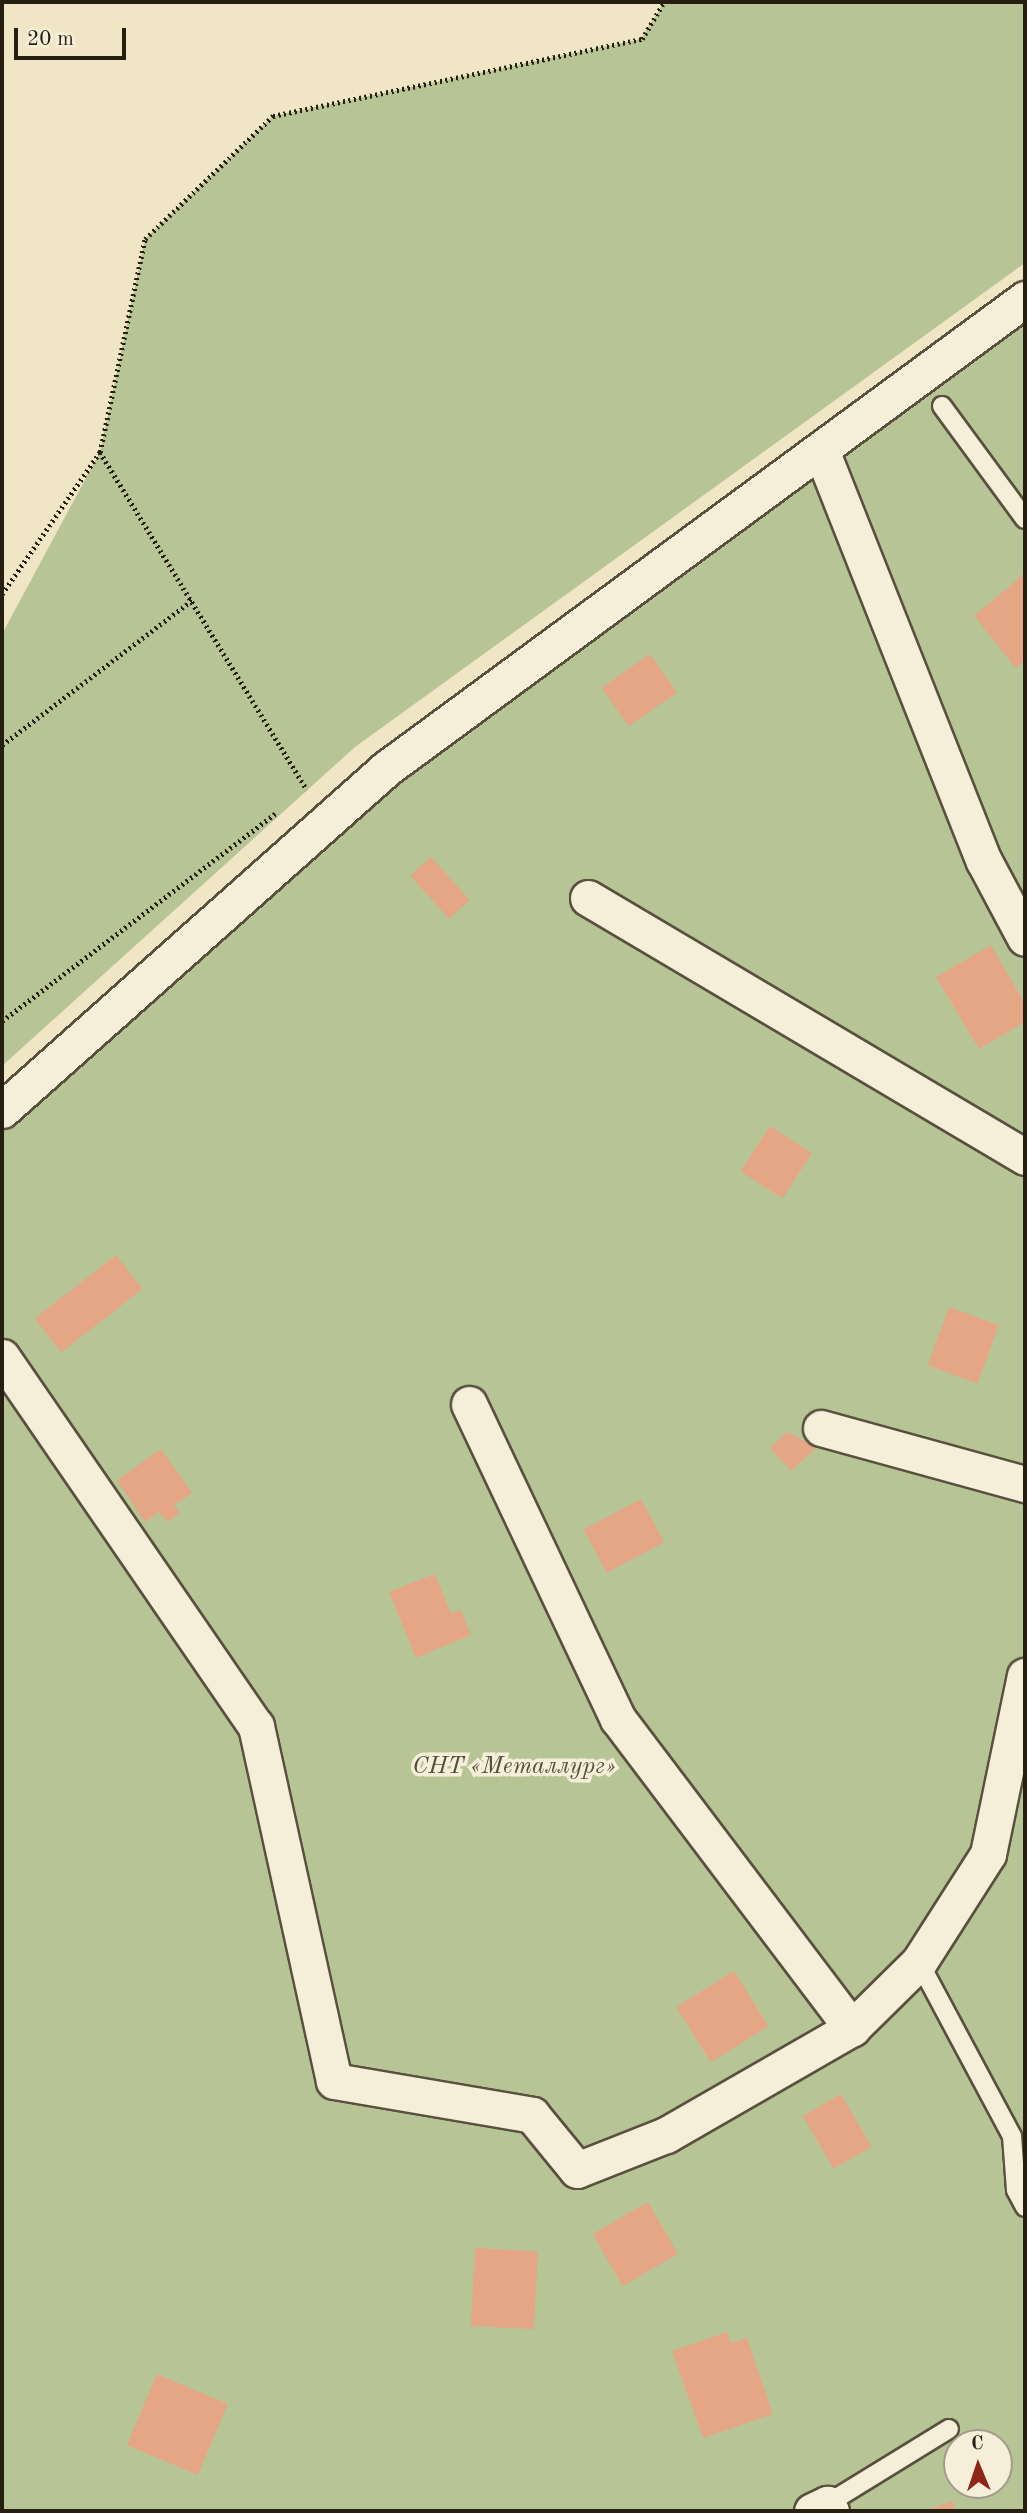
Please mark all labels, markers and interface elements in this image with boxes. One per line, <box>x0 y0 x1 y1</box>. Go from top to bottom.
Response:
scale bar <box>18 14 130 58</box>
text: 20 m <box>27 29 74 50</box>
park label: СНТ «Металлург» <box>412 1754 616 1782</box>
north arrow <box>943 2429 1013 2499</box>
text: С <box>971 2435 984 2454</box>

